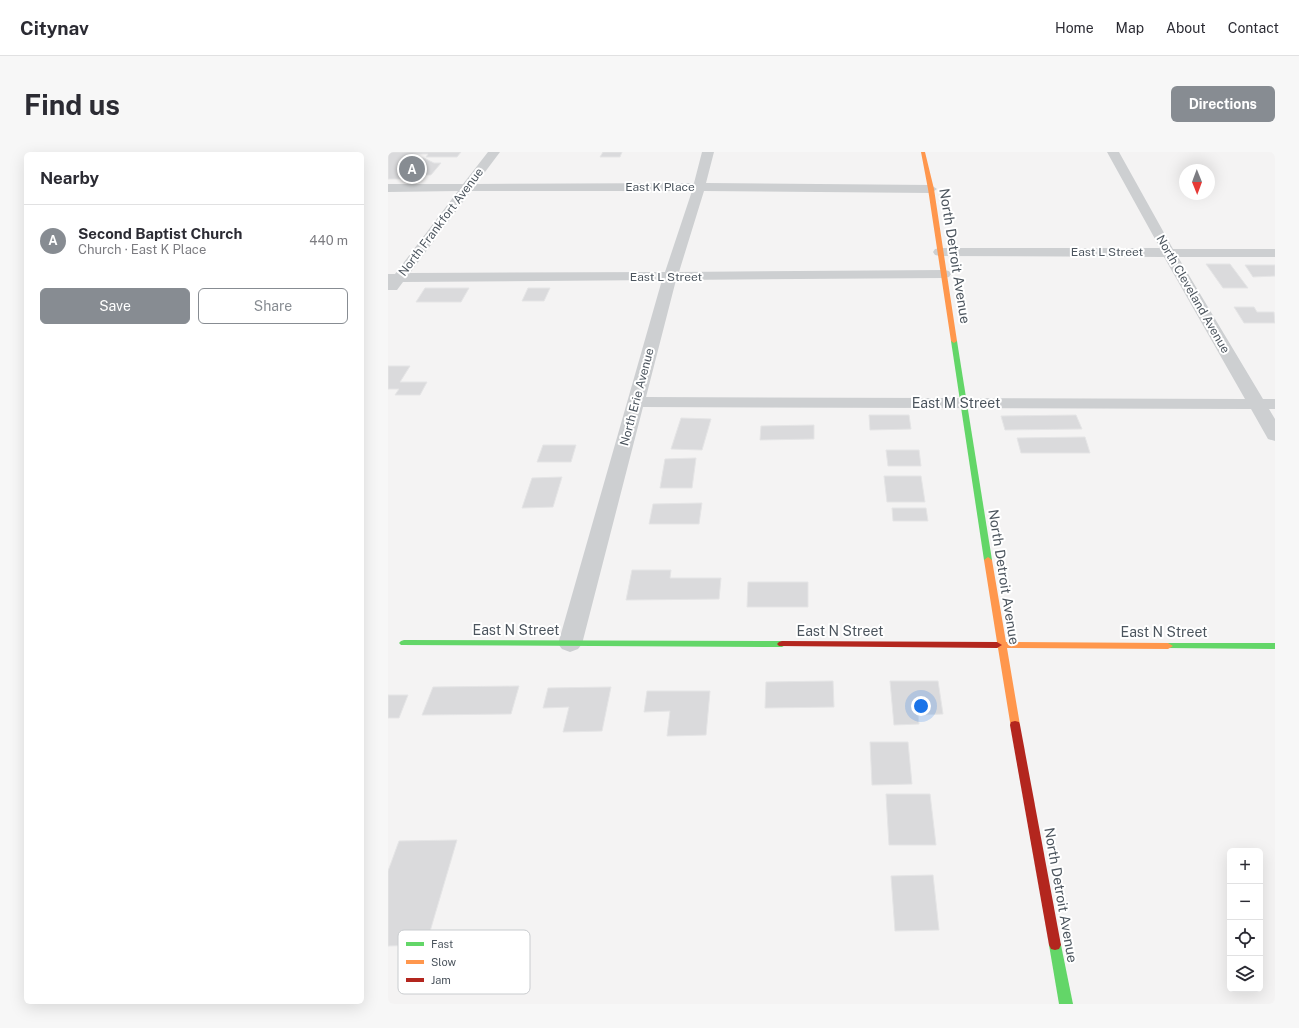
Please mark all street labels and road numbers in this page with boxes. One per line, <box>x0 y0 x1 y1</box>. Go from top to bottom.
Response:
street label: North Frankfort Avenue <box>396 165 486 279</box>
street label: East K Place <box>625 180 695 194</box>
street label: North Detroit Avenue <box>936 187 974 325</box>
street label: North Cleveland Avenue <box>1153 232 1233 356</box>
street label: East L Street <box>1071 245 1144 259</box>
street label: East L Street <box>630 270 703 284</box>
street label: North Erie Avenue <box>617 346 657 447</box>
street label: East M Street <box>912 395 1000 411</box>
street label: North Detroit Avenue <box>985 508 1023 646</box>
street label: East N Street <box>473 622 559 638</box>
street label: East N Street <box>797 623 883 639</box>
street label: East N Street <box>1121 624 1207 640</box>
street label: North Detroit Avenue <box>1041 826 1081 964</box>

